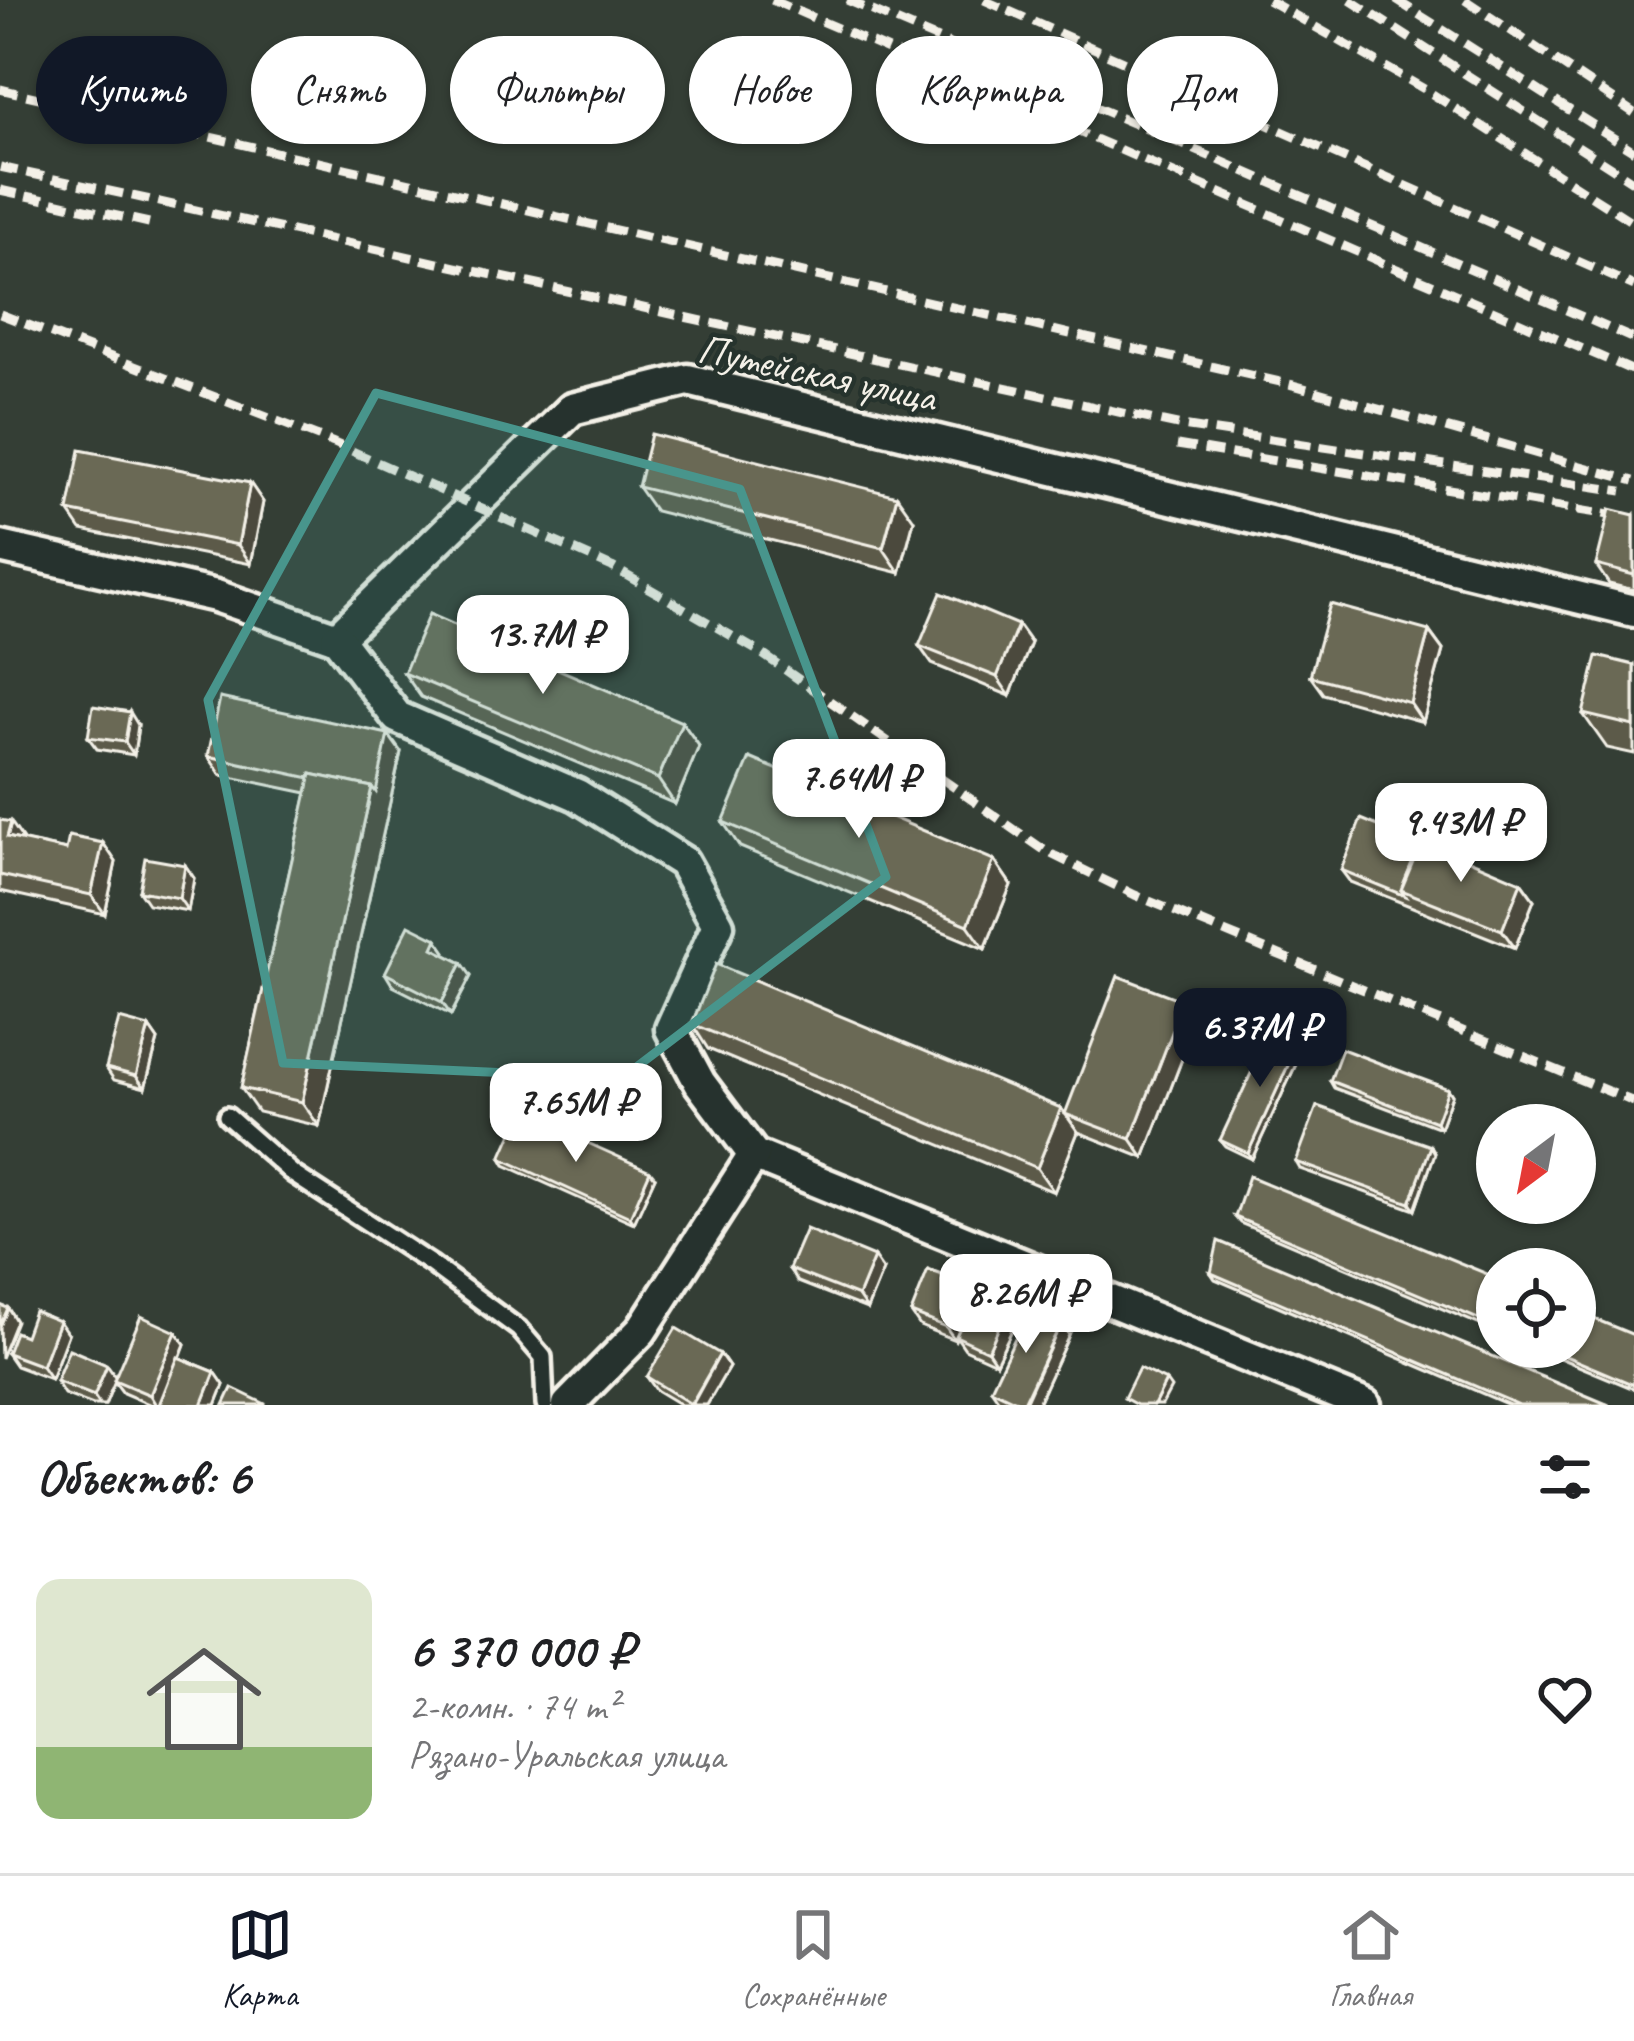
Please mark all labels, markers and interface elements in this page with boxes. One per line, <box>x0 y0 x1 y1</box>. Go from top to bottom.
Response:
chip: Купить <box>36 36 227 144</box>
chip: Снять <box>251 36 426 144</box>
chip: Фильтры <box>450 36 665 144</box>
chip: Новое <box>689 36 852 144</box>
chip: Квартира <box>876 36 1103 144</box>
chip: Дом <box>1127 36 1278 144</box>
street label: Путейская улица <box>693 322 944 425</box>
pin: 13.7M ₽ <box>432 595 654 697</box>
text: 13.7M ₽ <box>484 609 602 658</box>
pin: 7.64M ₽ <box>748 739 970 841</box>
text: 7.64M ₽ <box>799 753 919 802</box>
pin: 9.43M ₽ <box>1350 783 1572 885</box>
text: 9.43M ₽ <box>1402 797 1520 846</box>
pin: 6.37M ₽ <box>1149 988 1371 1090</box>
text: 6.37M ₽ <box>1200 1002 1320 1051</box>
pin: 7.65M ₽ <box>465 1063 687 1165</box>
text: 7.65M ₽ <box>517 1077 635 1126</box>
north arrow <box>1476 1104 1596 1224</box>
map controls <box>1476 1104 1596 1368</box>
button: locate <box>1476 1248 1596 1368</box>
pin: 8.26M ₽ <box>915 1254 1137 1356</box>
text: 8.26M ₽ <box>966 1268 1086 1317</box>
icon: filters <box>1532 1444 1598 1510</box>
text: Объектов: 6 <box>36 1445 250 1509</box>
text: 6 370 000 ₽ <box>408 1618 633 1682</box>
icon: home <box>132 1627 276 1771</box>
icon: heart <box>1532 1666 1598 1732</box>
text: 2-комн. · 74 m² <box>408 1682 618 1731</box>
text: Рязано-Уральская улица <box>408 1731 725 1780</box>
tab: Карта <box>222 1902 298 2016</box>
tab: Сохранённые <box>742 1902 885 2016</box>
tab: Главная <box>1329 1902 1412 2016</box>

